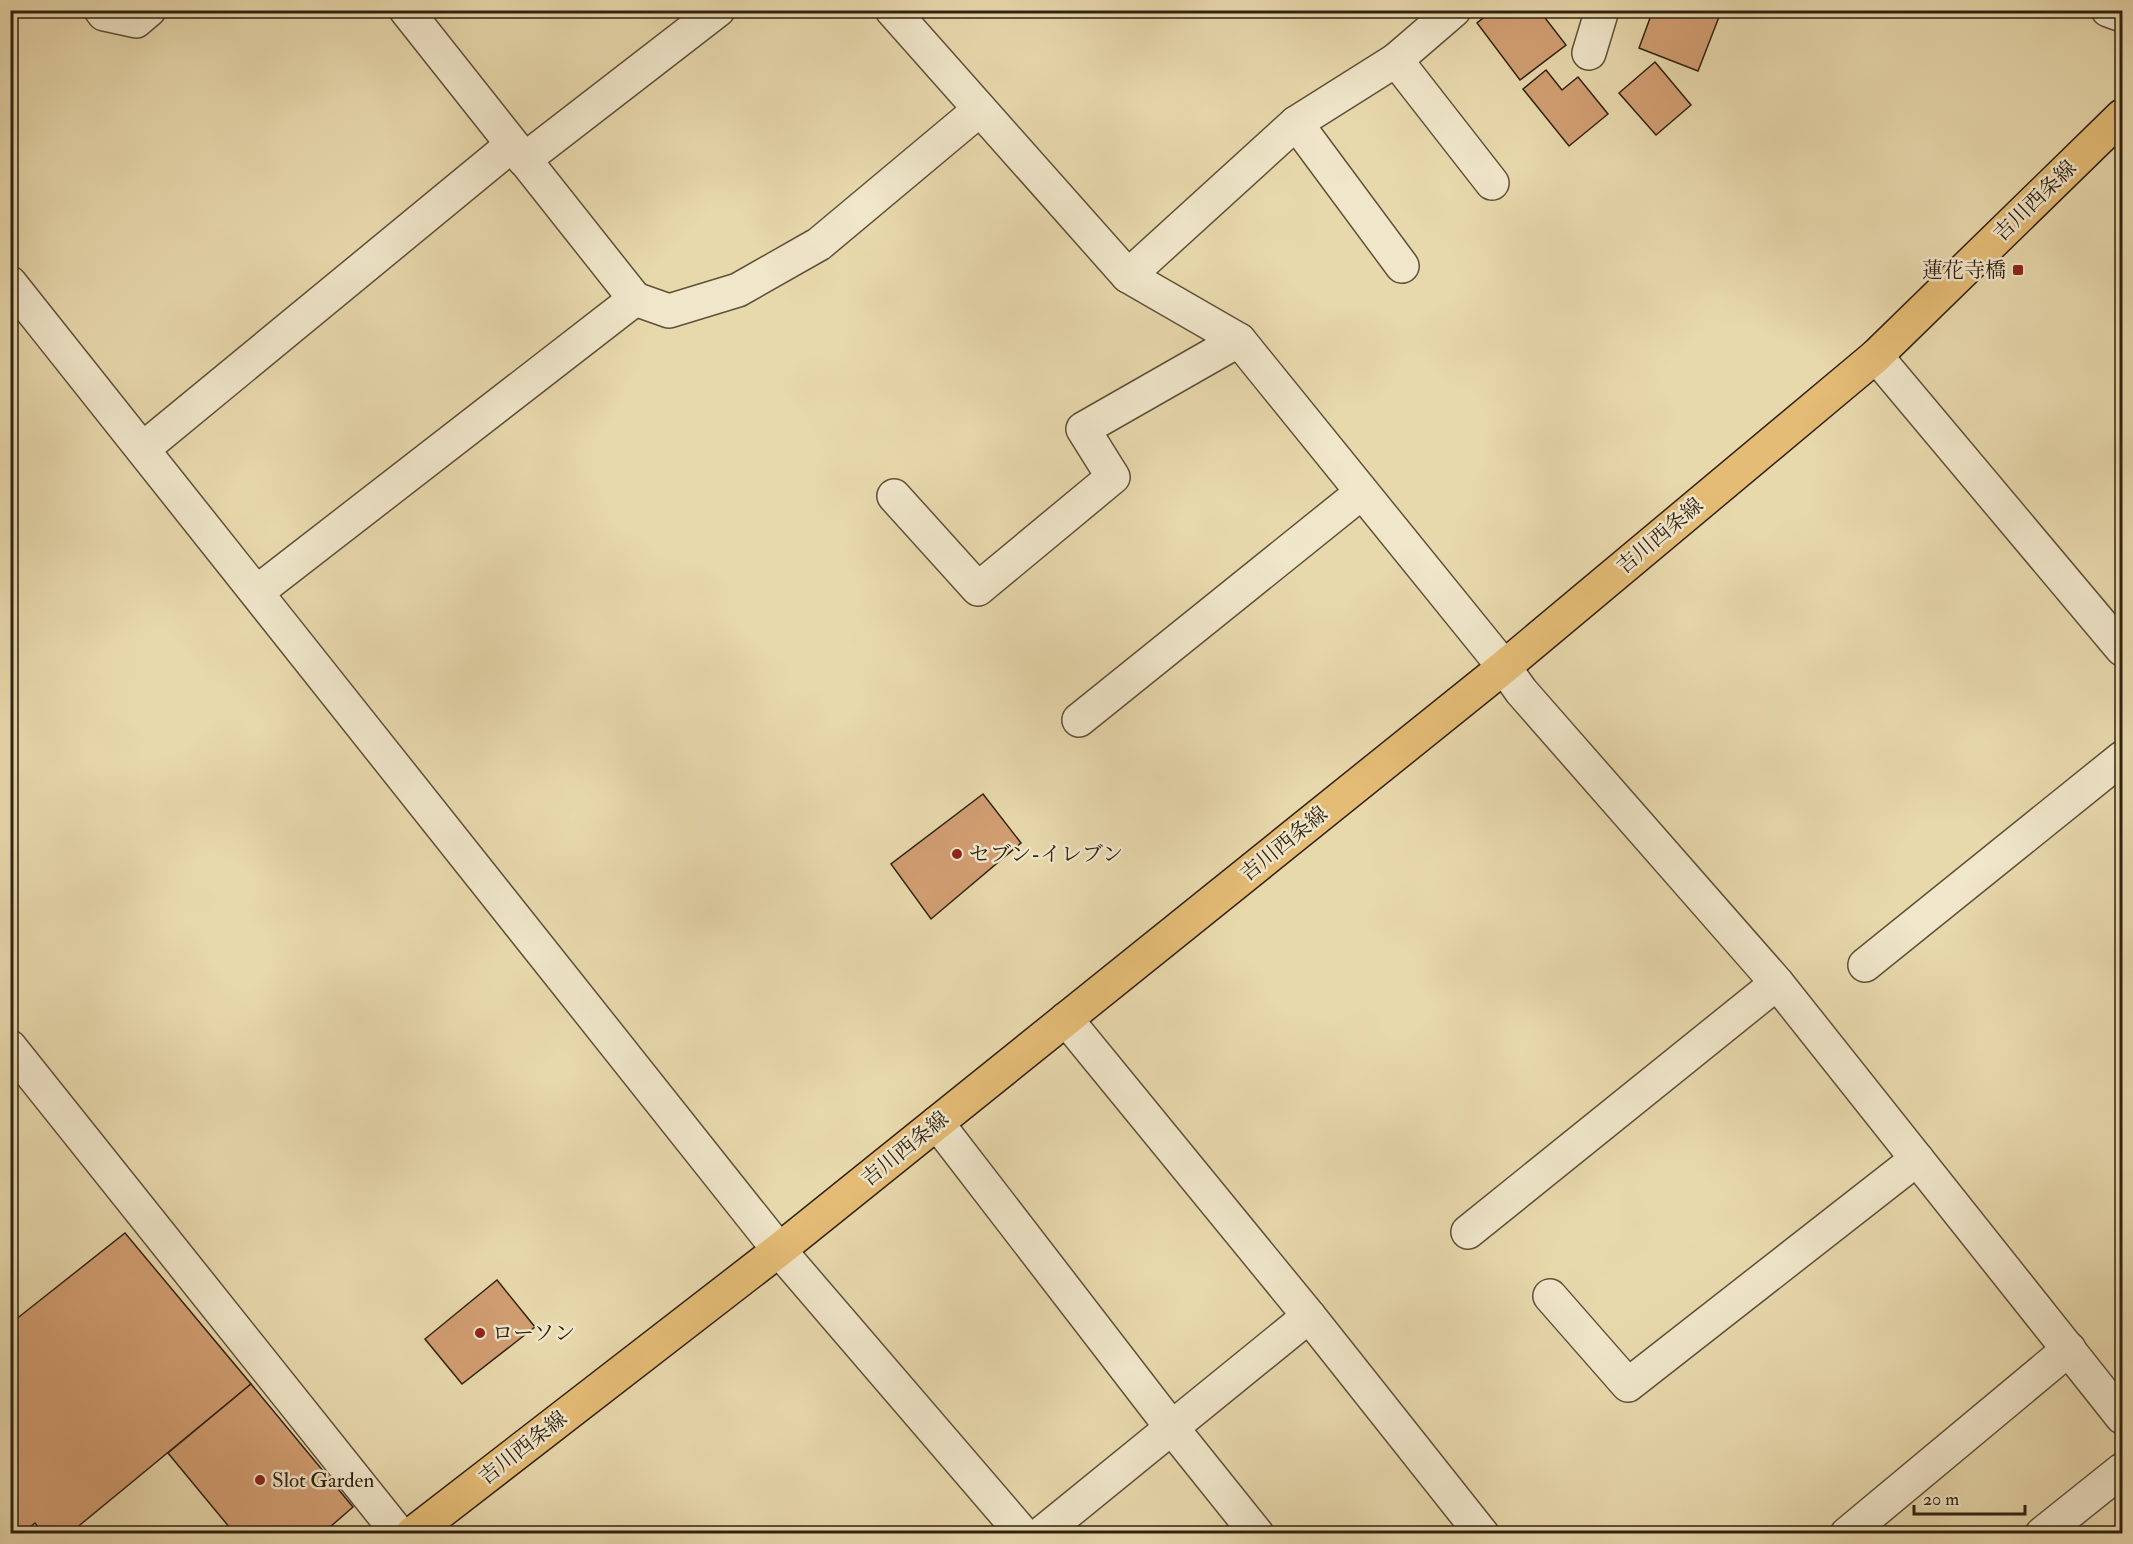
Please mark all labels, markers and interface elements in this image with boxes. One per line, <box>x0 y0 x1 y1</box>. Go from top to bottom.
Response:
street label: 吉川西条線 <box>1988 155 2082 247</box>
place label: 蓮花寺橋 <box>1922 257 2006 284</box>
marker: 蓮花寺橋 <box>2011 263 2025 277</box>
street label: 吉川西条線 <box>1611 492 1709 580</box>
street label: 吉川西条線 <box>1235 800 1333 888</box>
place label: セブン-イレブン <box>969 841 1123 868</box>
marker: セブン-イレブン <box>950 847 964 861</box>
street label: 吉川西条線 <box>856 1105 954 1193</box>
place label: ローソン <box>492 1320 575 1347</box>
marker: ローソン <box>473 1326 487 1340</box>
street label: 吉川西条線 <box>473 1405 573 1491</box>
place label: Slot Garden <box>272 1467 374 1494</box>
marker: Slot Garden <box>253 1473 267 1487</box>
scale bar <box>1914 1478 2025 1516</box>
text: 20 m <box>1923 1488 1959 1511</box>

